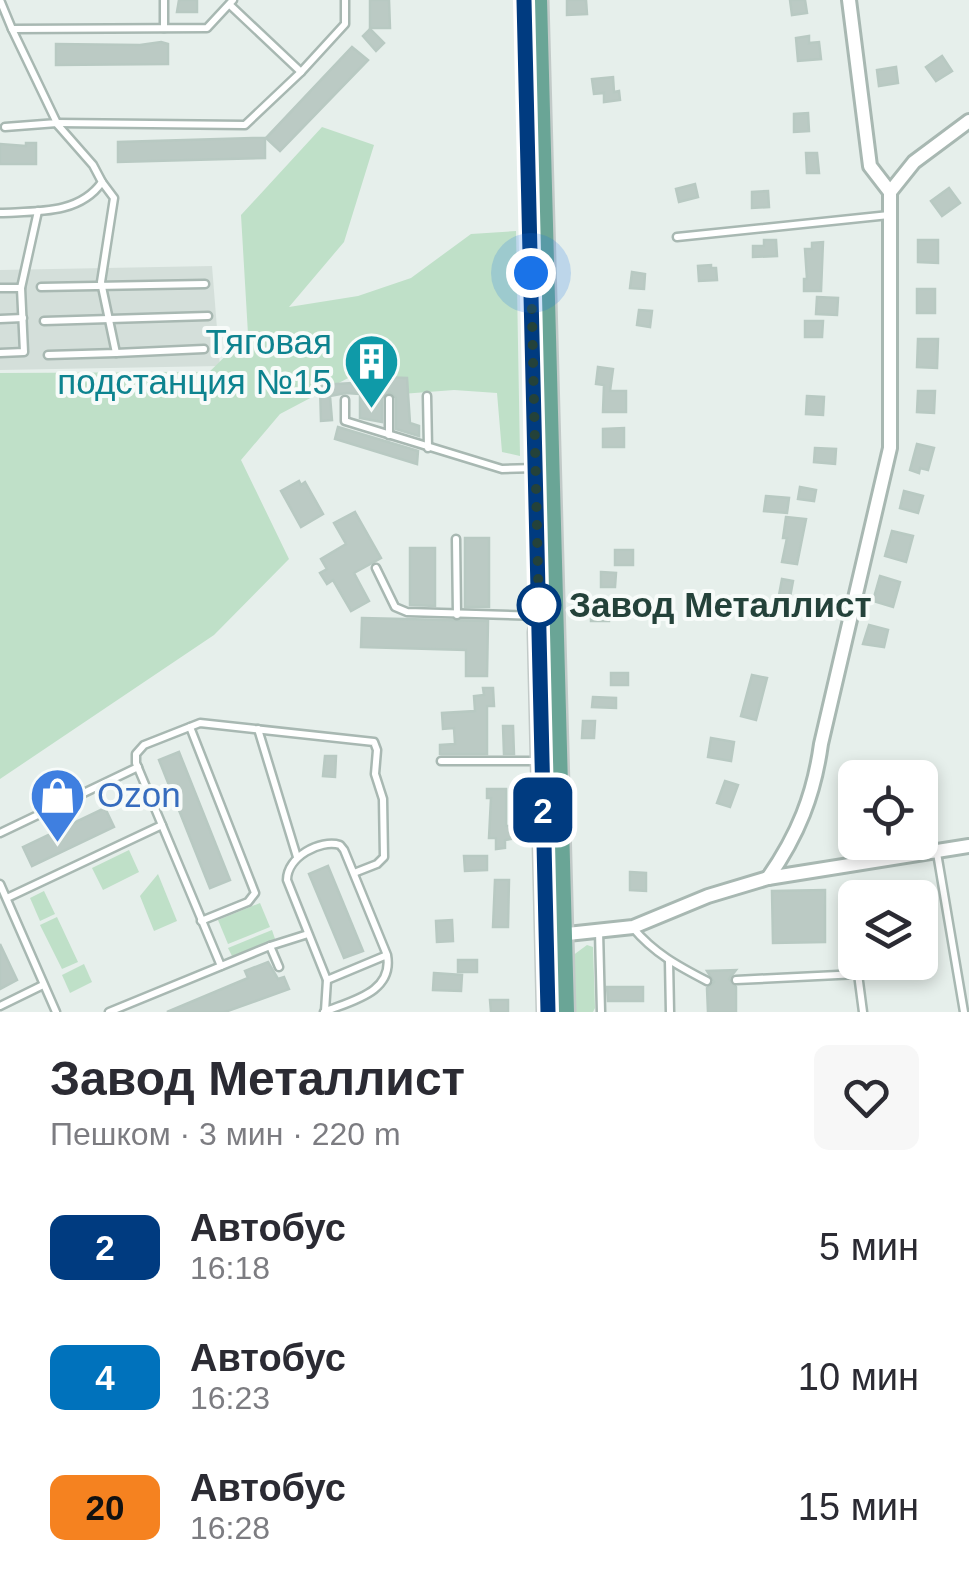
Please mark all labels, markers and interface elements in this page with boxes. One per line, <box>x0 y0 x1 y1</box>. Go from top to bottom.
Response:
your location <box>506 248 556 298</box>
place label: Тяговая подстанция №15 <box>57 322 332 401</box>
building icon: Тяговая подстанция №15 <box>341 332 401 411</box>
marker: Завод Металлист <box>518 584 560 626</box>
place label: Завод Металлист <box>569 585 872 624</box>
map controls <box>838 760 938 980</box>
button: locate <box>838 760 938 860</box>
shop icon: Ozon <box>28 765 88 844</box>
place label: Ozon <box>97 775 181 814</box>
line badge: 2 <box>510 778 576 842</box>
text: 2 <box>533 791 553 830</box>
button: layers <box>838 880 938 980</box>
button: heart <box>814 1045 919 1150</box>
text: Завод Металлист <box>50 1052 465 1105</box>
text: Пешком · 3 мин · 220 m <box>50 1116 401 1152</box>
text: Автобус <box>190 1207 346 1249</box>
text: 5 мин <box>819 1226 919 1268</box>
text: 2 <box>95 1228 115 1267</box>
text: 16:18 <box>190 1250 270 1286</box>
text: Автобус <box>190 1337 346 1379</box>
text: 10 мин <box>798 1356 919 1398</box>
text: 4 <box>95 1358 115 1397</box>
text: 16:23 <box>190 1380 270 1416</box>
text: Автобус <box>190 1467 346 1509</box>
text: 15 мин <box>798 1486 919 1528</box>
text: 20 <box>86 1488 124 1527</box>
text: 16:28 <box>190 1510 270 1546</box>

